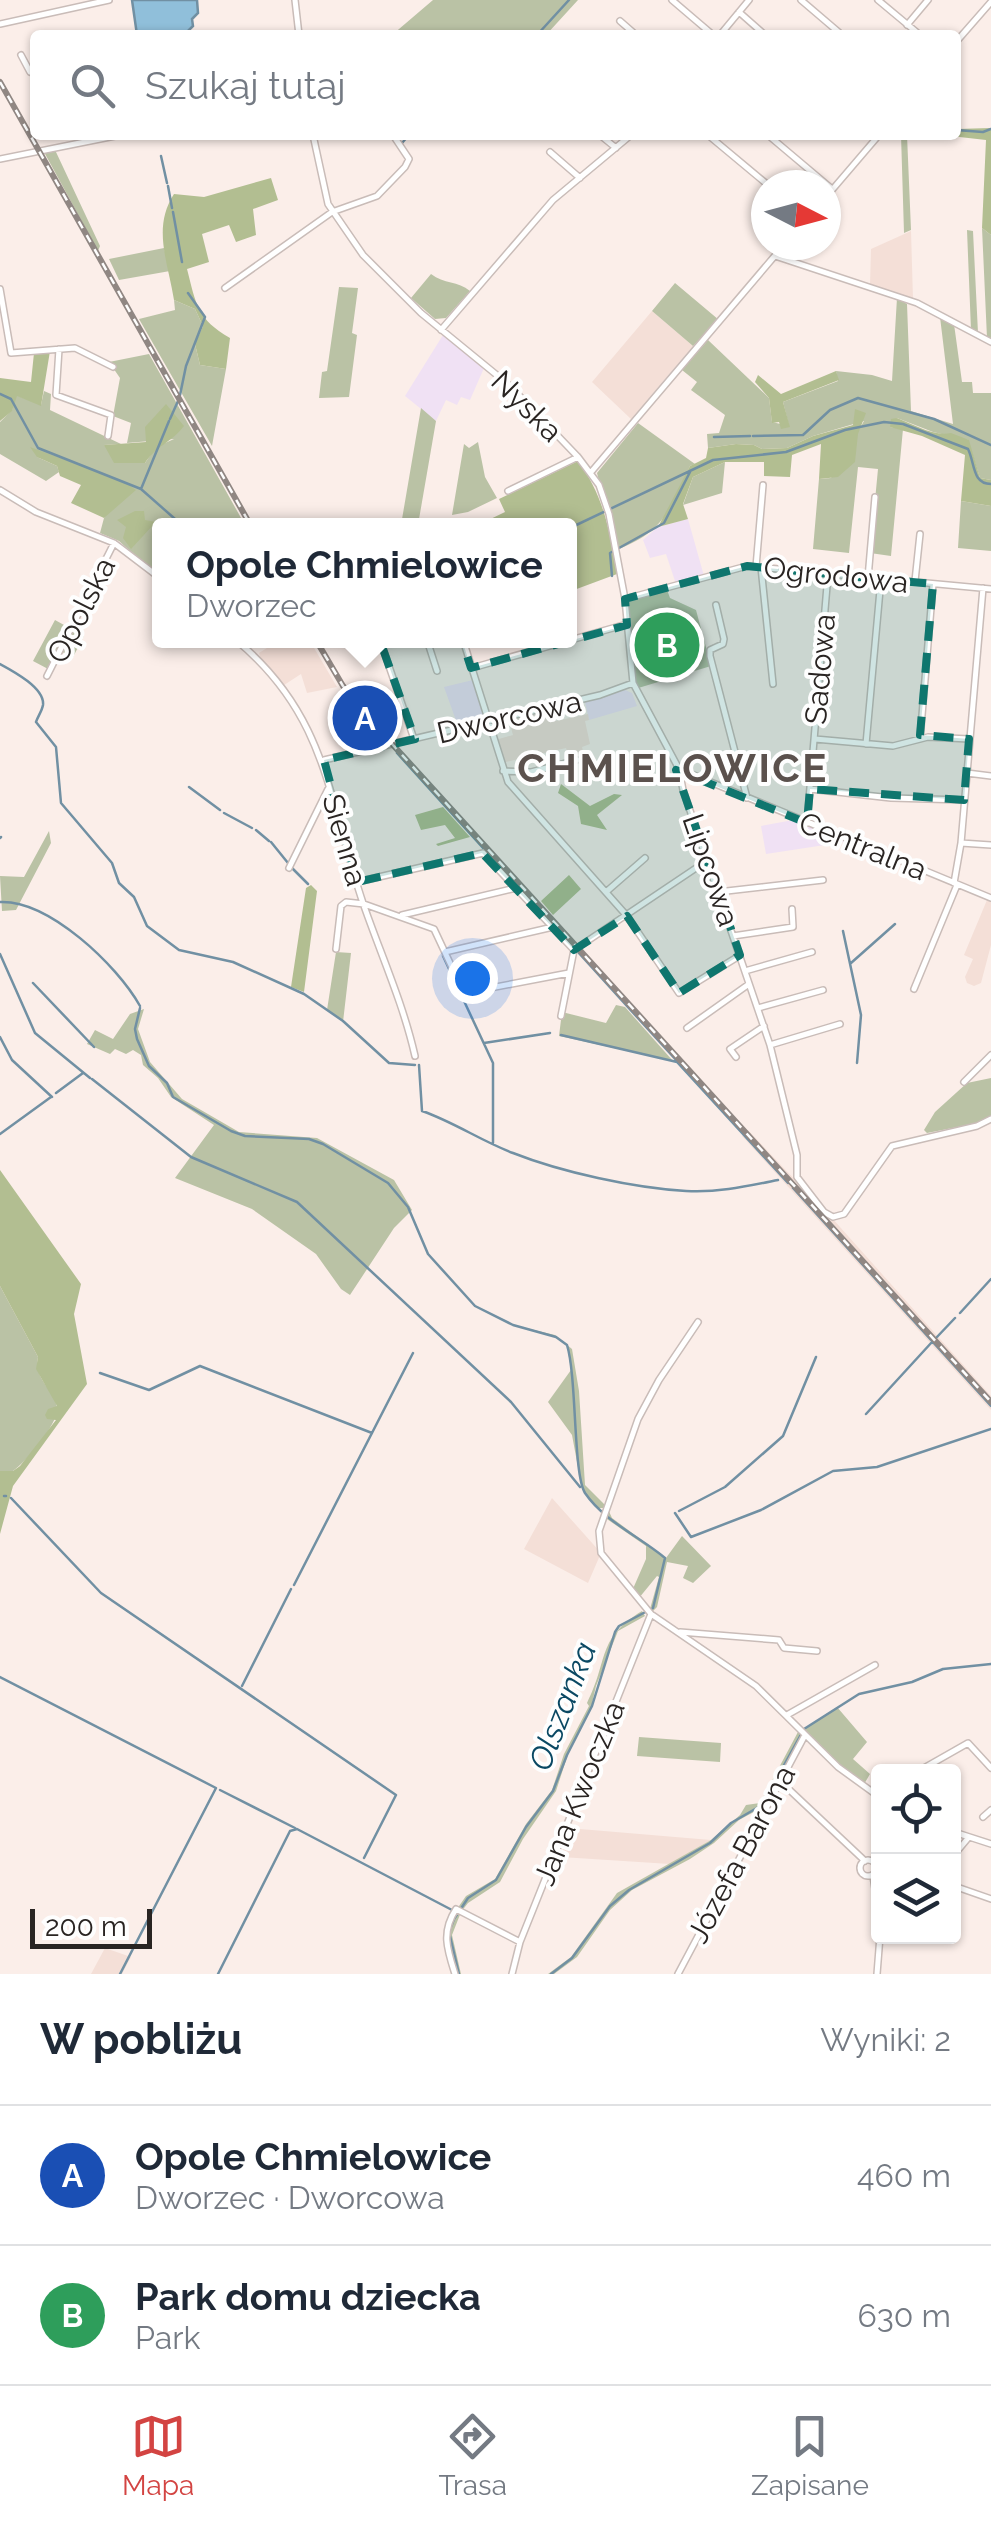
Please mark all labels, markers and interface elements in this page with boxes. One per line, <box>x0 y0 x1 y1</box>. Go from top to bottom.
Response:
search box <box>30 30 961 140</box>
icon: search <box>65 58 120 113</box>
text: Szukaj tutaj <box>145 63 346 108</box>
north arrow <box>751 170 841 260</box>
street label: Nyska <box>484 363 570 449</box>
popup <box>152 518 577 648</box>
text: Opole Chmielowice <box>186 542 543 587</box>
street label: Ogrodowa <box>762 550 910 600</box>
street label: Opolska <box>40 551 122 669</box>
text: Dworzec <box>186 587 317 624</box>
pin: B <box>634 608 700 682</box>
street label: Sadowa <box>798 612 842 726</box>
pin: A <box>332 680 398 756</box>
street label: Dworcowa <box>433 683 585 751</box>
district label: CHMIELOWICE <box>517 744 829 791</box>
street label: Sienna <box>315 790 375 890</box>
street label: Centralna <box>794 805 932 887</box>
street label: Lipcowa <box>675 809 747 931</box>
your location <box>447 953 498 1004</box>
water label: Olszanka <box>521 1637 603 1775</box>
street label: Jana Kwoczka <box>526 1696 632 1890</box>
street label: Józefa Barona <box>680 1759 802 1949</box>
map controls <box>871 1764 961 1944</box>
button: locate <box>871 1764 961 1854</box>
button: layers <box>871 1854 961 1944</box>
scale bar <box>30 1904 152 1948</box>
text: 200 m <box>45 1910 127 1943</box>
text: W pobliżu <box>40 2015 242 2064</box>
text: Wyniki: 2 <box>820 2021 951 2058</box>
text: Opole Chmielowice <box>135 2134 491 2179</box>
text: A <box>62 2157 83 2194</box>
text: 460 m <box>857 2157 951 2194</box>
text: Dworzec · Dworcowa <box>135 2179 445 2216</box>
text: Park domu dziecka <box>135 2274 481 2319</box>
text: B <box>62 2297 83 2334</box>
text: 630 m <box>857 2297 951 2334</box>
text: Park <box>135 2319 200 2356</box>
tab: Mapa <box>122 2409 194 2502</box>
tab: Trasa <box>439 2409 507 2502</box>
tab: Zapisane <box>751 2409 869 2502</box>

